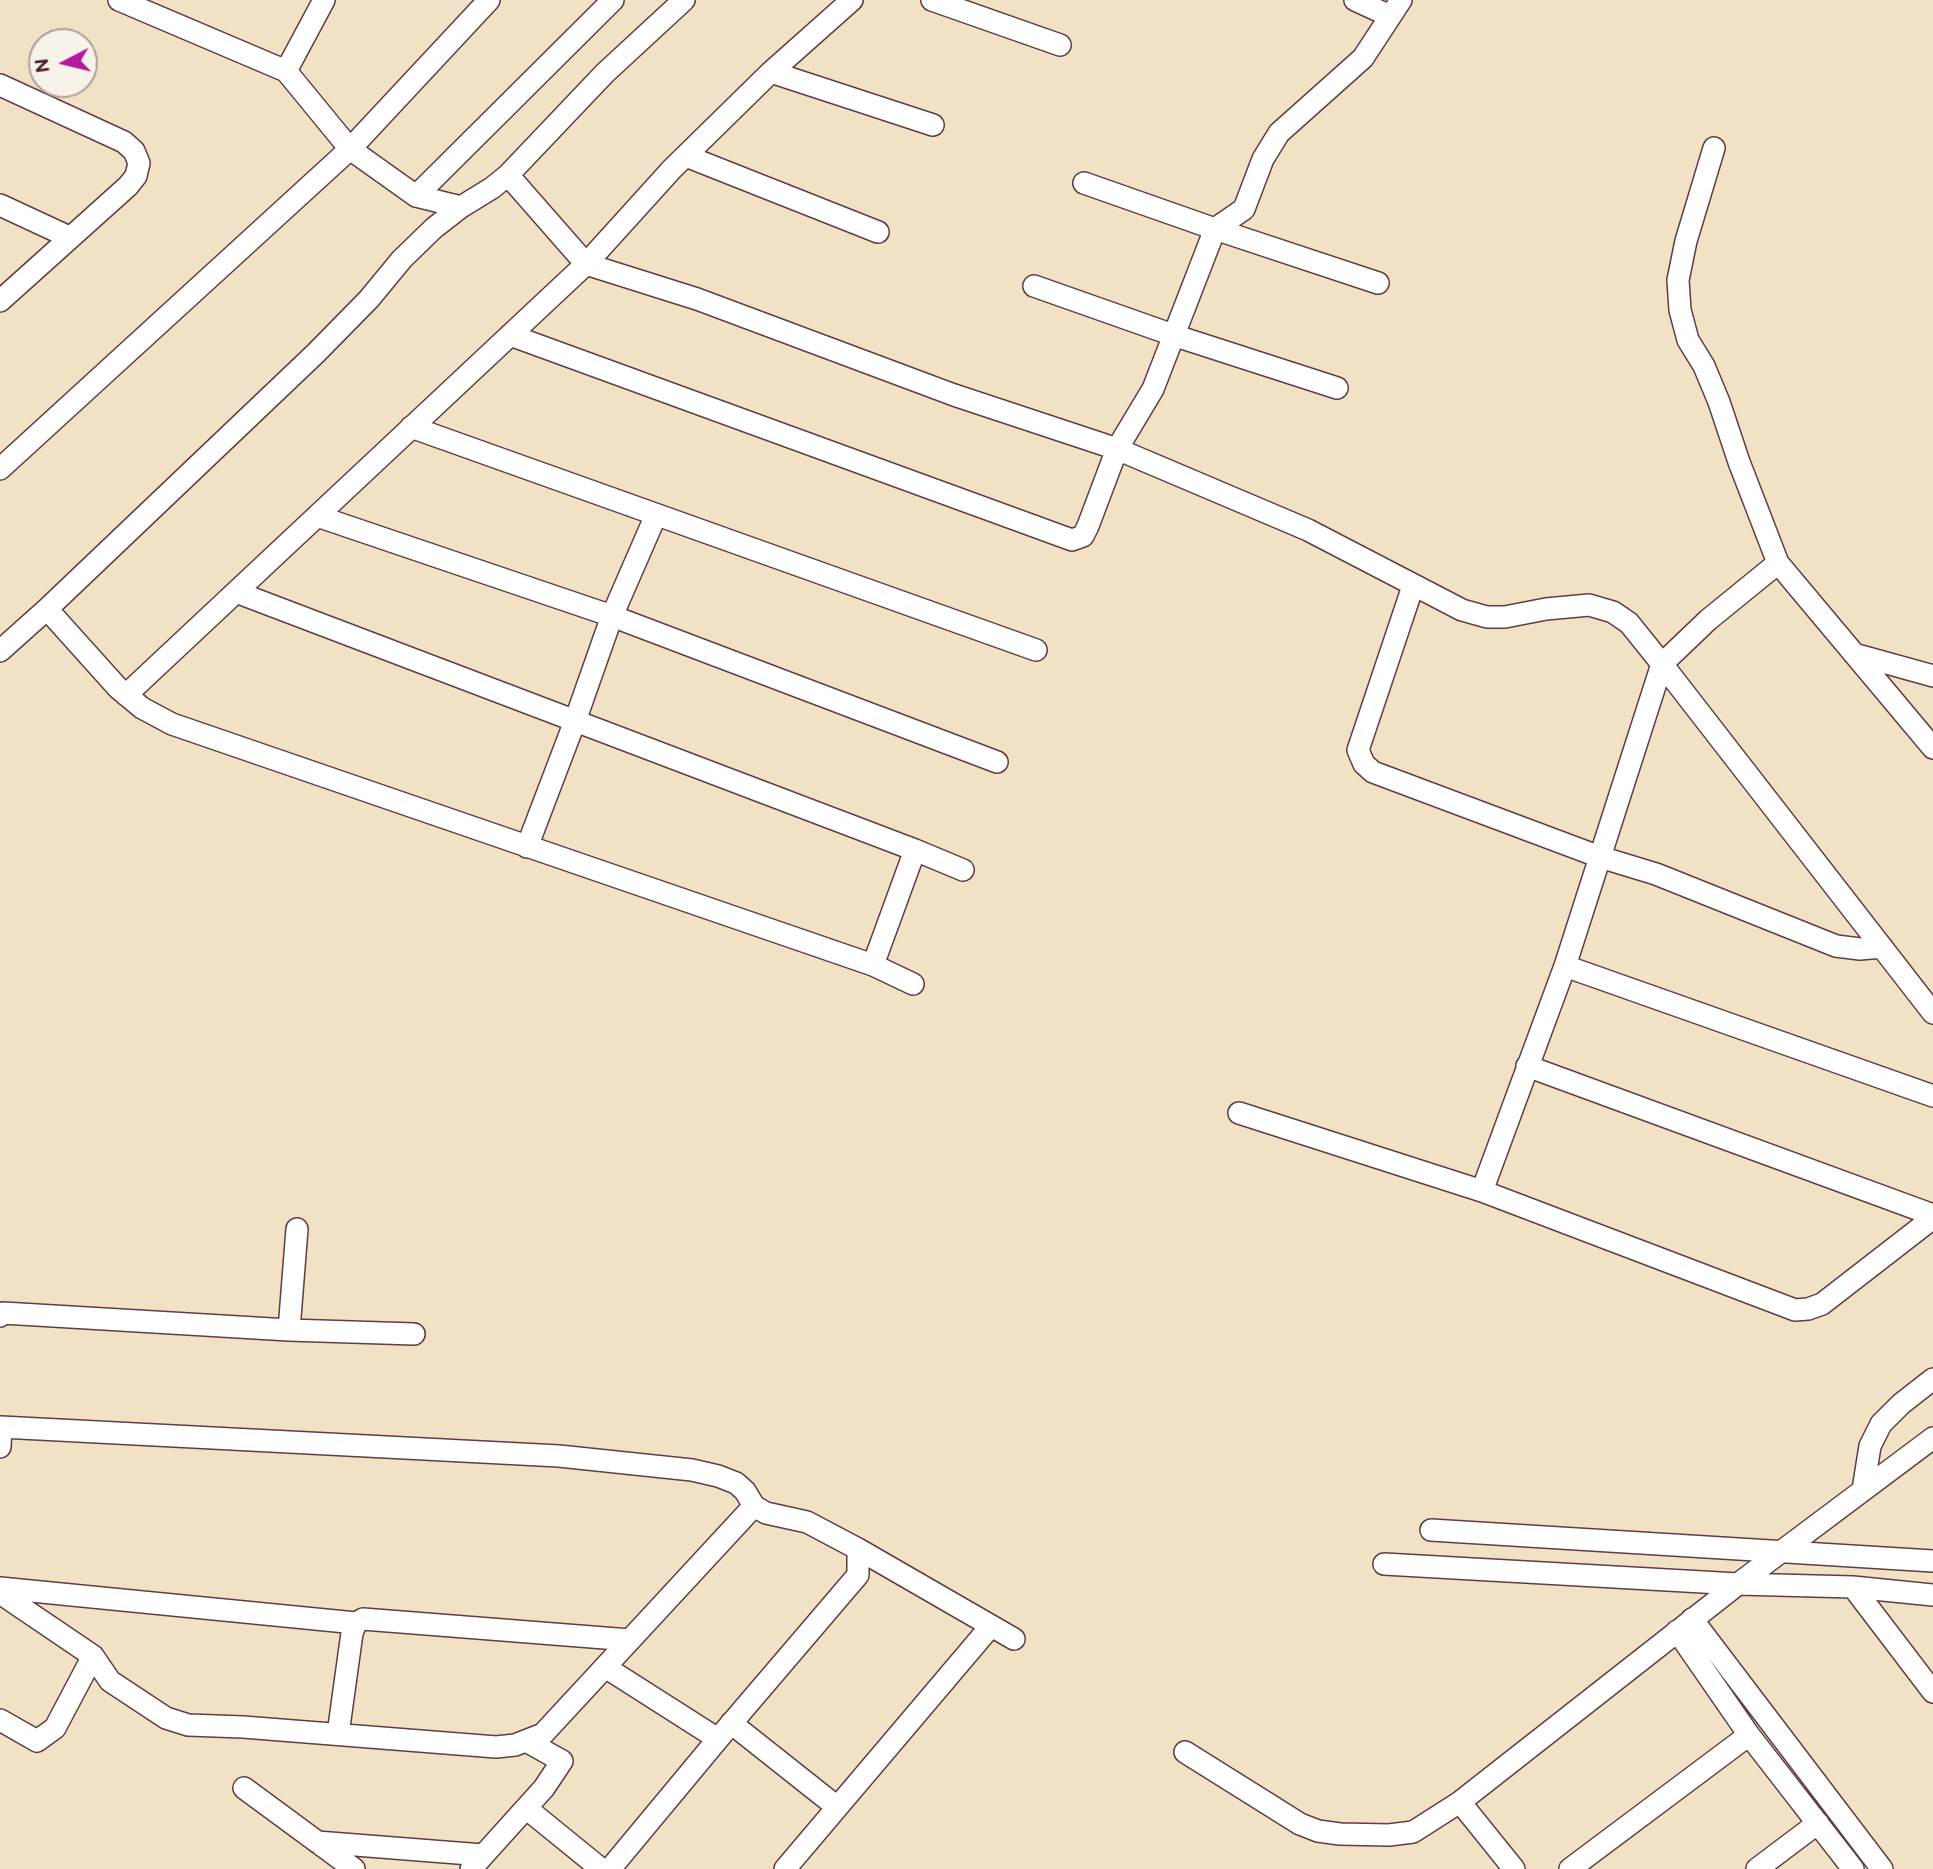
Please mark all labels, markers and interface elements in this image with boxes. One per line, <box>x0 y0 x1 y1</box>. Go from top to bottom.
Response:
north arrow <box>28 28 98 98</box>
text: N <box>31 57 56 74</box>

